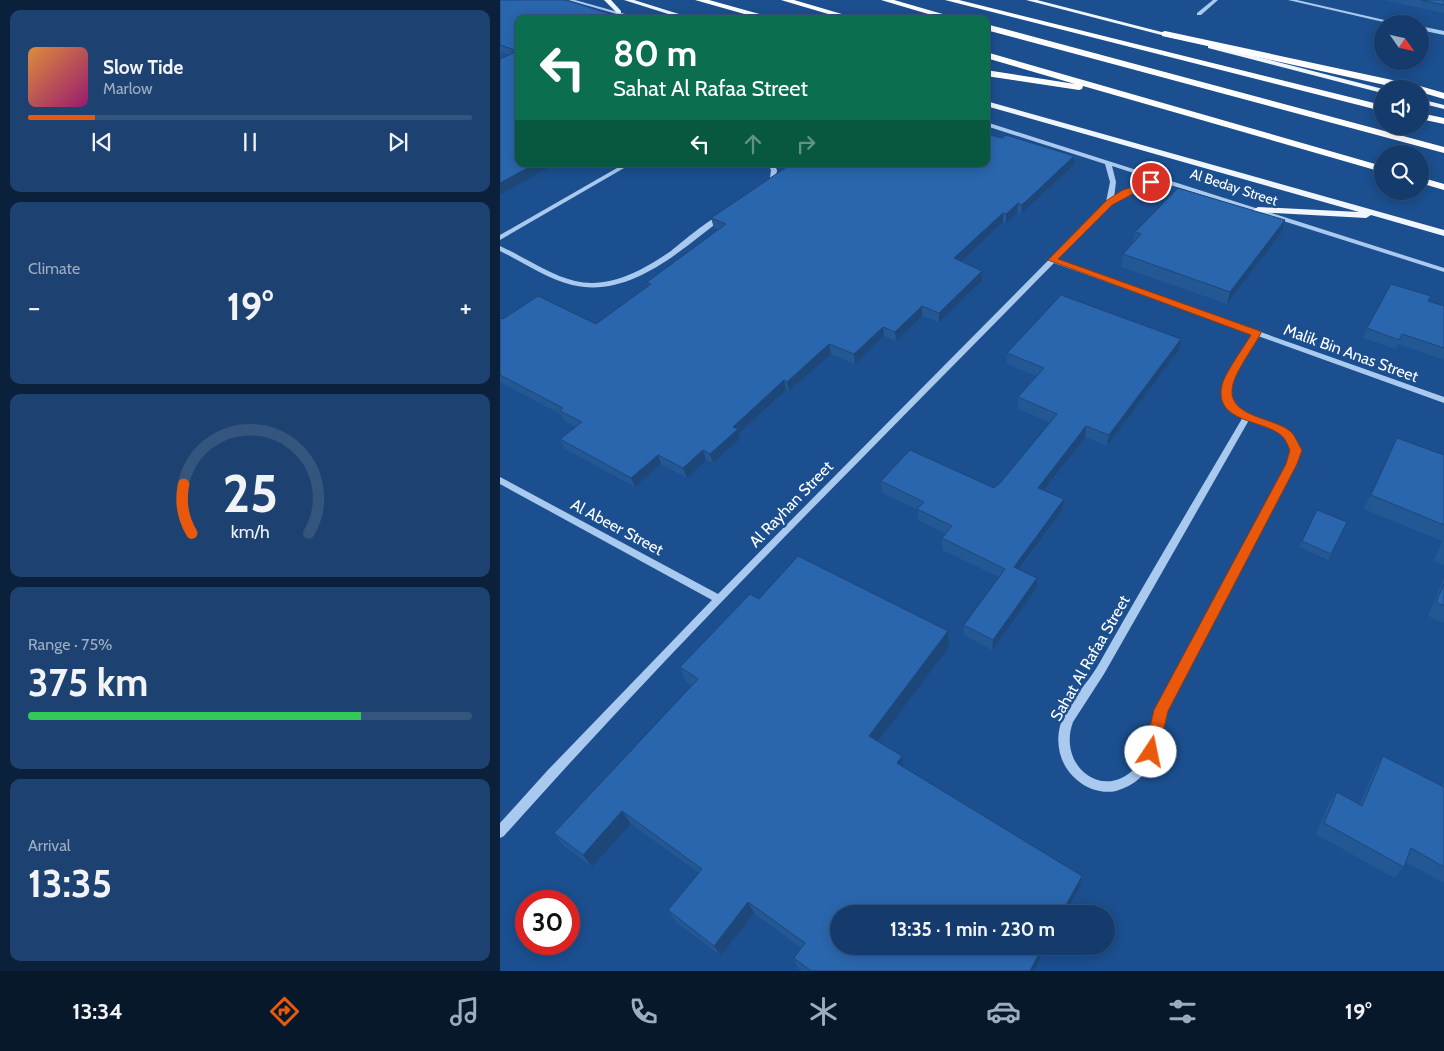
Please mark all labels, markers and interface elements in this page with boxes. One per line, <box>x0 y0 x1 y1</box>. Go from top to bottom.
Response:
north arrow <box>1374 15 1429 70</box>
map controls <box>1374 15 1429 200</box>
text: 80 m <box>613 32 697 75</box>
icon: left <box>530 35 595 100</box>
text: Slow Tide <box>103 56 183 79</box>
text: Sahat Al Rafaa Street <box>613 75 808 102</box>
text: Marlow <box>103 79 153 98</box>
button: sound <box>1374 80 1429 135</box>
icon: previous <box>88 128 116 156</box>
icon: pause <box>236 128 264 156</box>
icon: next <box>384 128 412 156</box>
icon: left <box>686 130 714 158</box>
icon: ahead <box>739 130 767 158</box>
icon: right <box>792 130 820 158</box>
button: search <box>1374 145 1429 200</box>
pin <box>1130 161 1172 203</box>
street label: Al Beday Street <box>1188 164 1280 210</box>
icon: arrive <box>1137 168 1165 196</box>
text: Climate <box>28 259 80 278</box>
text: 19° <box>227 283 273 330</box>
text: − <box>28 290 40 324</box>
text: + <box>460 290 472 324</box>
street label: Malik Bin Anas Street <box>1281 320 1421 386</box>
street label: Al Rayhan Street <box>745 457 837 551</box>
text: 25 <box>222 462 278 525</box>
street label: Al Abeer Street <box>568 495 667 560</box>
text: km/h <box>230 521 270 542</box>
street label: Sahat Al Rafaa Street <box>1046 591 1134 724</box>
text: Range · 75% <box>28 635 112 654</box>
text: 375 km <box>28 659 148 706</box>
position arrow <box>1124 725 1176 777</box>
text: Arrival <box>28 836 71 855</box>
text: 13:35 <box>28 860 112 907</box>
speed limit sign: 30 <box>515 890 580 955</box>
text: 13:35 · 1 min · 230 m <box>890 918 1055 941</box>
icon: directions <box>267 994 302 1029</box>
icon: music <box>447 994 482 1029</box>
icon: phone <box>626 994 661 1029</box>
icon: climate <box>806 994 841 1029</box>
icon: car <box>986 994 1021 1029</box>
icon: filters <box>1165 994 1200 1029</box>
text: 13:34 <box>72 998 123 1025</box>
text: 19° <box>1345 998 1372 1025</box>

